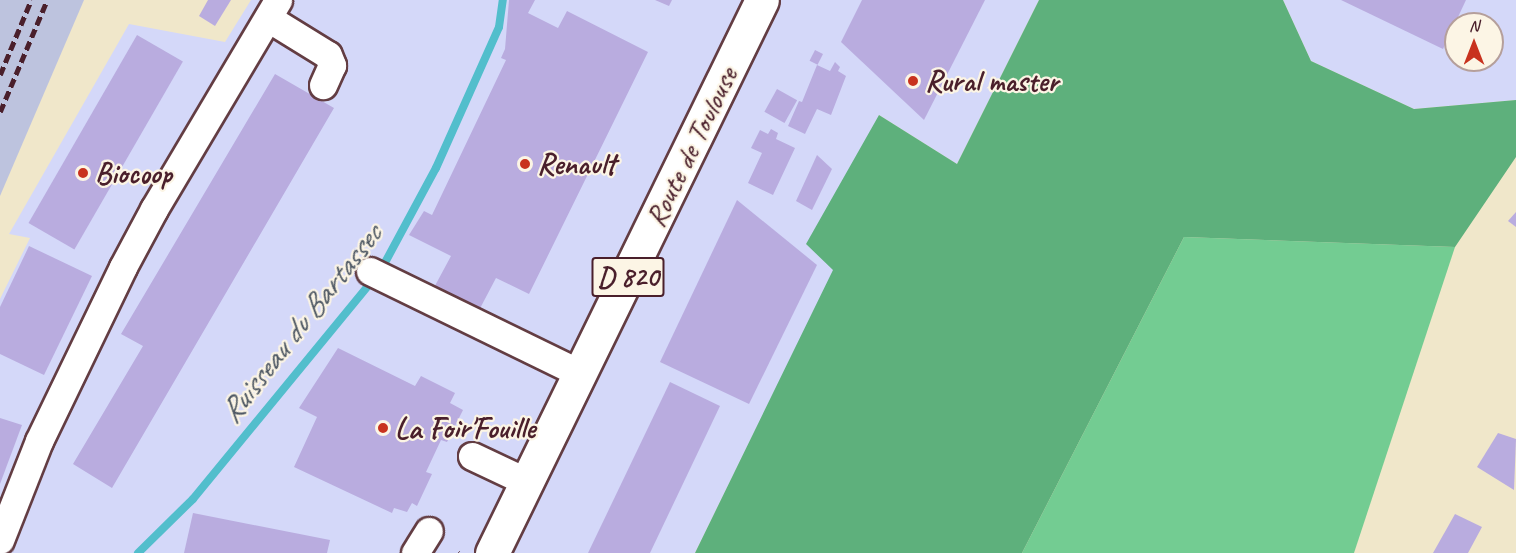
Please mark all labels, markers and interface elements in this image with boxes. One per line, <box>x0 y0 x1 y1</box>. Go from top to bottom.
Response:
north arrow <box>1444 12 1504 72</box>
text: N <box>1469 16 1479 36</box>
street label: Route de Toulouse <box>637 61 745 233</box>
place label: Rural master <box>925 63 1059 99</box>
marker: Rural master <box>906 74 920 88</box>
place label: Renault <box>537 146 615 182</box>
place label: Biocoop <box>95 155 172 191</box>
marker: Renault <box>518 157 532 171</box>
marker: Biocoop <box>76 166 90 180</box>
water label: Ruisseau du Bartassec <box>212 217 390 431</box>
road number: D 820 <box>590 252 666 302</box>
place label: La Foir'Fouille <box>395 410 535 446</box>
marker: La Foir'Fouille <box>376 421 390 435</box>

